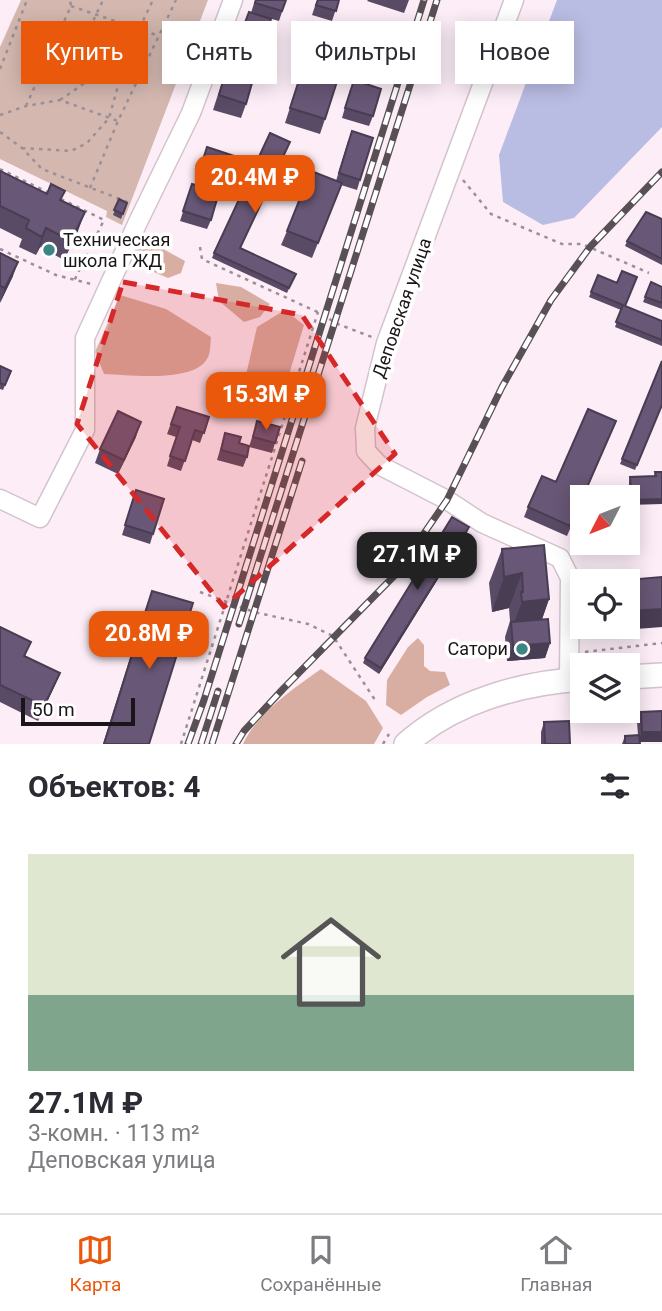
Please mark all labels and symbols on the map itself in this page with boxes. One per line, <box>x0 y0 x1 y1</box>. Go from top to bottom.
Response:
pin: 20.4M ₽ <box>190 156 320 215</box>
place label: Техническая школа ГЖД <box>63 229 170 271</box>
street label: Деповская улица <box>368 235 435 381</box>
marker: Техническая школа ГЖД <box>41 242 57 258</box>
pin: 15.3M ₽ <box>201 372 331 432</box>
north arrow <box>570 485 640 555</box>
pin: 27.1M ₽ <box>352 532 482 592</box>
pin: 20.8M ₽ <box>84 612 214 671</box>
place label: Сатори <box>448 638 508 659</box>
marker: Сатори <box>514 641 530 657</box>
scale bar <box>21 695 135 727</box>

